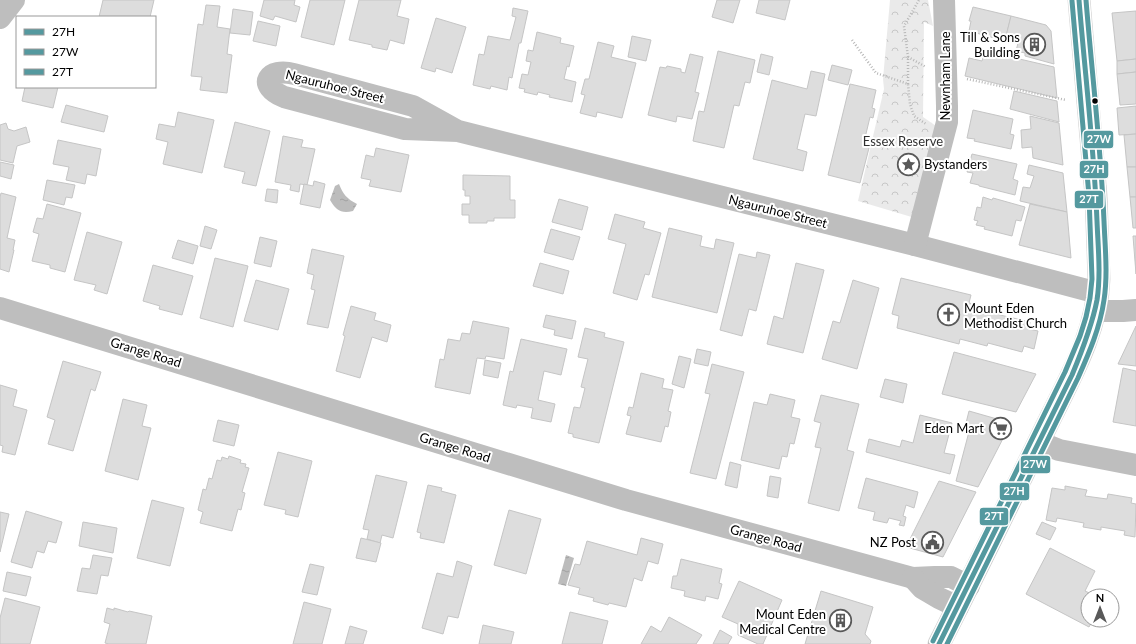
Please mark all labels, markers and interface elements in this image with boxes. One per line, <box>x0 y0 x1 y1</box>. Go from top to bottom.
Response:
legend <box>16 16 156 88</box>
text: 27H <box>52 24 75 39</box>
place label: Till & Sons Building <box>960 29 1020 60</box>
street label: Newnham Lane <box>937 31 953 120</box>
building icon: Till & Sons Building <box>1022 31 1048 57</box>
text: 27W <box>52 44 79 59</box>
text: 27T <box>52 64 73 79</box>
street label: Ngauruhoe Street <box>284 66 386 106</box>
unlabelled marker <box>1090 96 1100 106</box>
line badge: 27W <box>1083 130 1114 149</box>
text: 27W <box>1087 132 1112 145</box>
park label: Essex Reserve <box>863 133 943 149</box>
place icon: Bystanders <box>895 151 921 177</box>
place label: Bystanders <box>924 156 988 172</box>
line badge: 27H <box>1079 160 1109 179</box>
text: 27H <box>1083 162 1105 175</box>
line badge: 27T <box>1074 190 1104 209</box>
street label: Ngauruhoe Street <box>727 191 829 231</box>
text: 27T <box>1079 192 1099 205</box>
place label: Mount Eden Methodist Church <box>964 300 1067 331</box>
church icon: Mount Eden Methodist Church <box>936 302 962 328</box>
street label: Grange Road <box>109 334 183 370</box>
supermarket icon: Eden Mart <box>987 415 1013 441</box>
place label: Eden Mart <box>924 420 984 436</box>
street label: Grange Road <box>418 429 492 465</box>
line badge: 27W <box>1020 455 1051 474</box>
text: 27W <box>1023 457 1048 470</box>
line badge: 27H <box>999 482 1030 501</box>
text: 27H <box>1003 484 1025 497</box>
line badge: 27T <box>979 507 1009 526</box>
text: 27T <box>984 509 1004 522</box>
street label: Grange Road <box>728 521 804 555</box>
public building icon: NZ Post <box>919 529 945 555</box>
place label: NZ Post <box>870 534 916 550</box>
north arrow <box>1080 588 1120 628</box>
text: N <box>1096 591 1104 604</box>
place label: Mount Eden Medical Centre <box>739 606 826 637</box>
building icon: Mount Eden Medical Centre <box>828 608 854 634</box>

